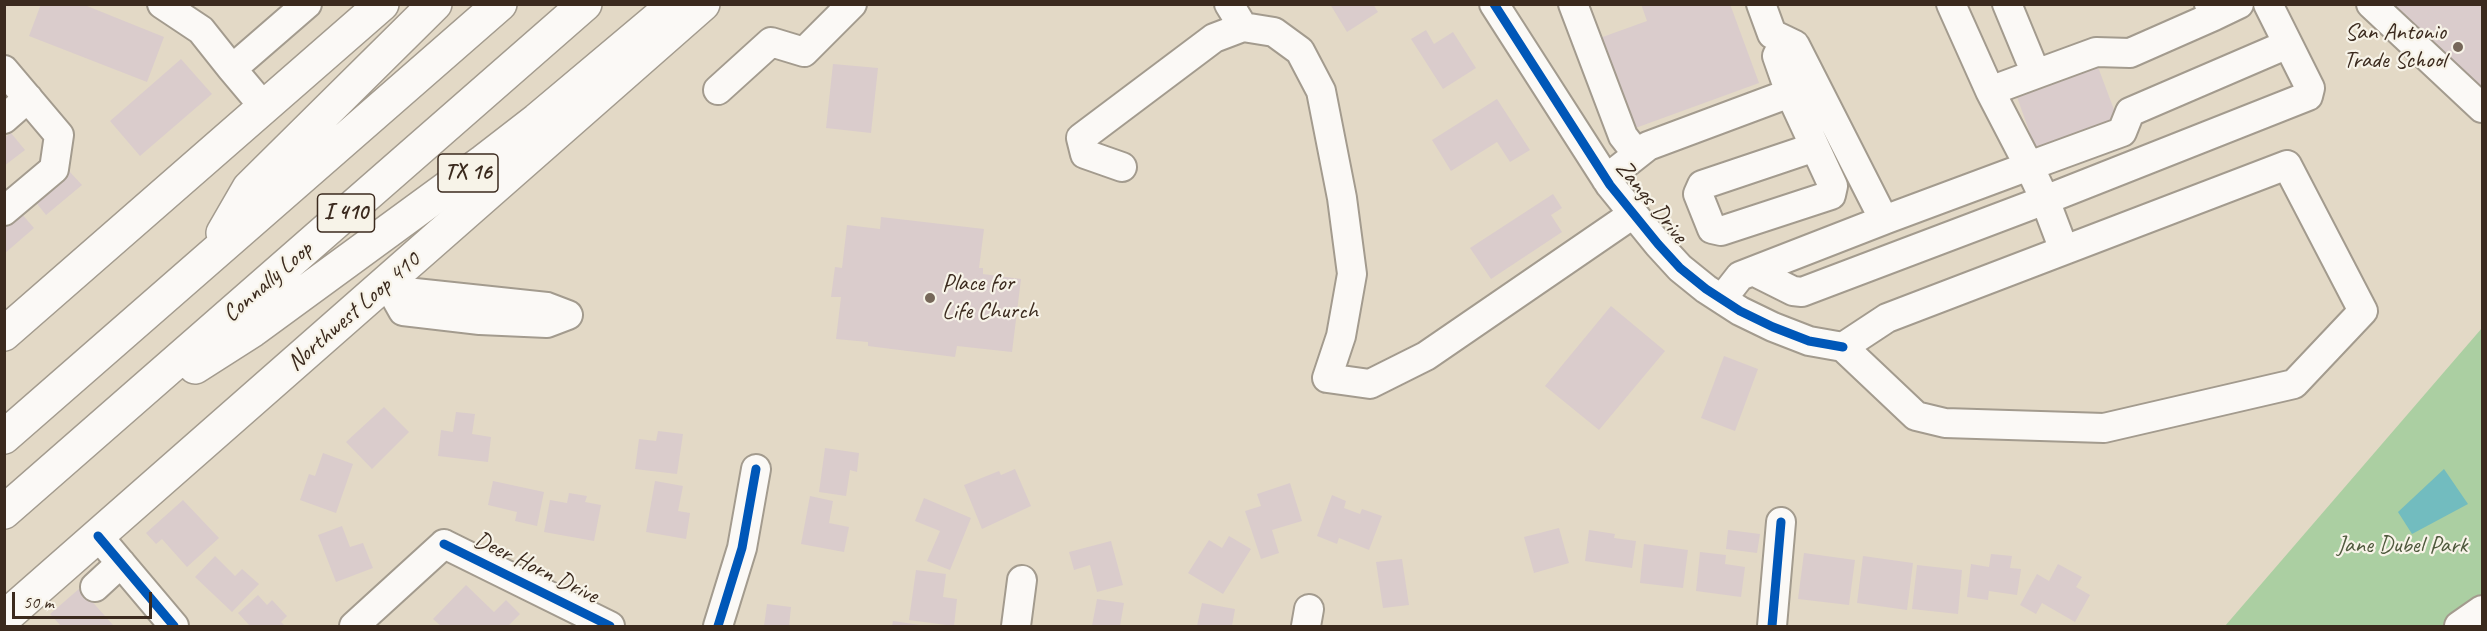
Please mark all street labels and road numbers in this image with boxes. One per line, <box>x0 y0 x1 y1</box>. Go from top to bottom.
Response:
road number: TX 16 <box>438 154 498 192</box>
street label: Zangs Drive <box>1609 154 1693 250</box>
road number: I 410 <box>318 194 374 232</box>
street label: Connally Loop <box>217 235 319 329</box>
street label: Northwest Loop 410 <box>282 246 426 378</box>
street label: Deer Horn Drive <box>469 526 603 610</box>

